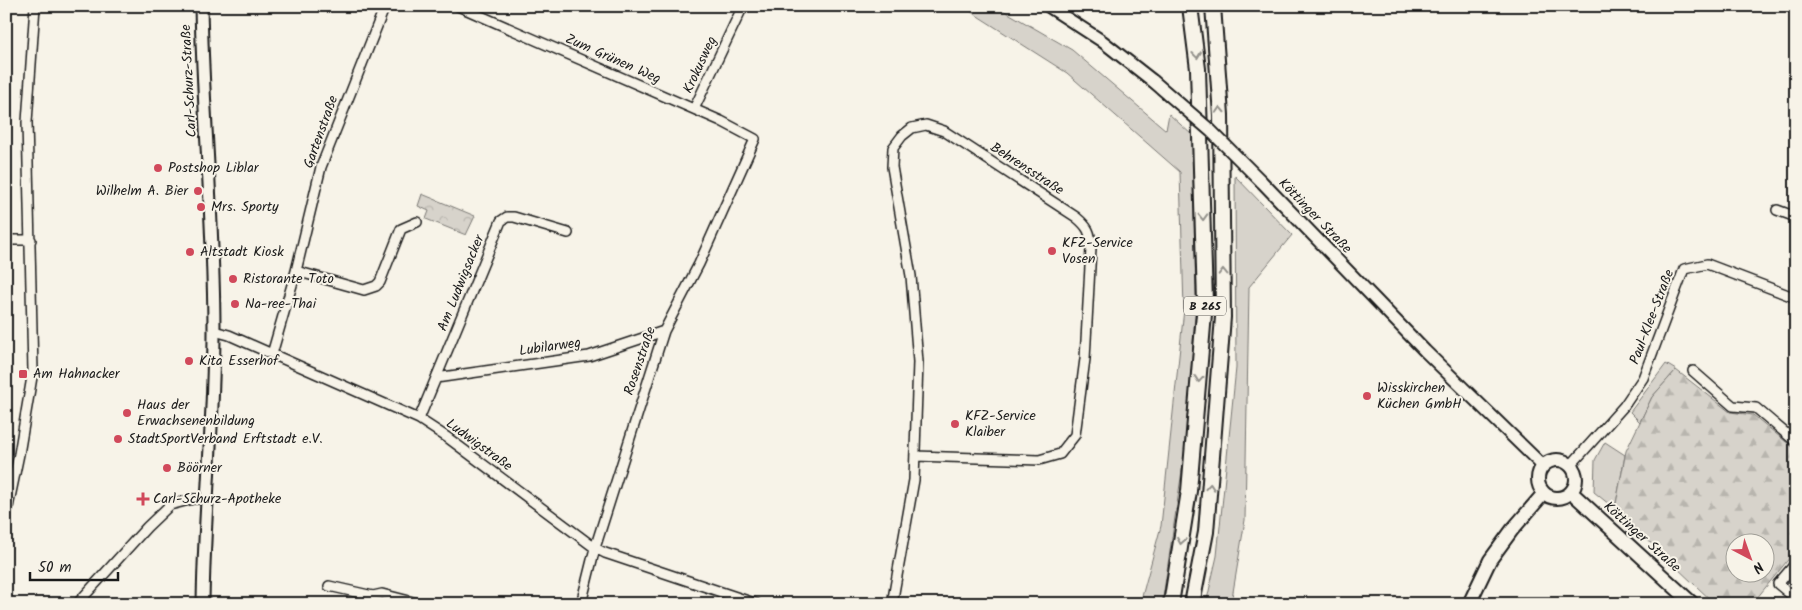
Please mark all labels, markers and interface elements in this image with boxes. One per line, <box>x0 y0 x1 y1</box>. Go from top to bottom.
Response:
street label: Carl-Schurz-Straße <box>175 23 203 138</box>
street label: Zum Grünen Weg <box>562 28 664 90</box>
street label: Krokusweg <box>677 33 723 97</box>
one-way arrow <box>1191 51 1202 59</box>
street label: Gartenstraße <box>298 92 345 171</box>
one-way arrow <box>1215 105 1226 113</box>
street label: Behrensstraße <box>986 137 1069 202</box>
place label: Postshop Liblar <box>168 157 260 179</box>
marker: Postshop Liblar <box>152 162 164 174</box>
street label: Köttinger Straße <box>1273 173 1357 259</box>
place label: Wilhelm A. Bier <box>96 180 189 202</box>
marker: Wilhelm A. Bier <box>192 185 204 197</box>
place label: Mrs. Sporty <box>211 196 279 218</box>
marker: Mrs. Sporty <box>195 201 207 213</box>
one-way arrow <box>1197 213 1208 221</box>
street label: Am Ludwigsacker <box>432 230 491 335</box>
place label: KFZ-Service Vosen <box>1062 232 1134 270</box>
place label: Altstadt Kiosk <box>200 241 284 263</box>
marker: KFZ-Service Vosen <box>1046 245 1058 257</box>
marker: Altstadt Kiosk <box>184 246 196 258</box>
street label: Paul-Klee-Straße <box>1624 266 1680 368</box>
place label: Ristorante Toto <box>243 268 334 290</box>
one-way arrow <box>1218 268 1228 276</box>
marker: Ristorante Toto <box>227 273 239 285</box>
place label: Na-ree-Thai <box>245 293 317 315</box>
road number: B 265 <box>1184 296 1226 316</box>
marker: Na-ree-Thai <box>229 298 241 310</box>
street label: Rosenstraße <box>618 323 662 398</box>
street label: Lubilarweg <box>518 332 582 362</box>
place label: Kita Esserhof <box>199 350 280 372</box>
marker: Kita Esserhof <box>183 355 195 367</box>
place label: Am Hahnacker <box>33 363 121 385</box>
marker: Am Hahnacker <box>17 368 29 380</box>
one-way arrow <box>1193 375 1204 383</box>
place label: Wisskirchen Küchen GmbH <box>1377 377 1462 415</box>
marker: Wisskirchen Küchen GmbH <box>1361 390 1373 402</box>
place label: Haus der Erwachsenenbildung <box>137 394 255 432</box>
place label: KFZ-Service Klaiber <box>965 405 1037 443</box>
marker: Haus der Erwachsenenbildung <box>121 407 133 419</box>
street label: Ludwigstraße <box>441 413 518 477</box>
marker: KFZ-Service Klaiber <box>949 418 961 430</box>
place label: StadtSportVerband Erftstadt e.V. <box>128 428 323 450</box>
marker: StadtSportVerband Erftstadt e.V. <box>112 433 124 445</box>
place label: Böörner <box>177 457 223 479</box>
marker: Böörner <box>161 462 173 474</box>
one-way arrow <box>1204 482 1215 490</box>
place label: Carl-Schurz-Apotheke <box>153 488 282 510</box>
marker: Carl-Schurz-Apotheke <box>137 493 149 505</box>
street label: Köttinger Straße <box>1598 496 1686 578</box>
north arrow <box>1724 532 1774 582</box>
one-way arrow <box>1177 536 1187 545</box>
scale bar <box>30 550 118 582</box>
text: 50 m <box>38 556 72 580</box>
text: N <box>1747 556 1768 578</box>

